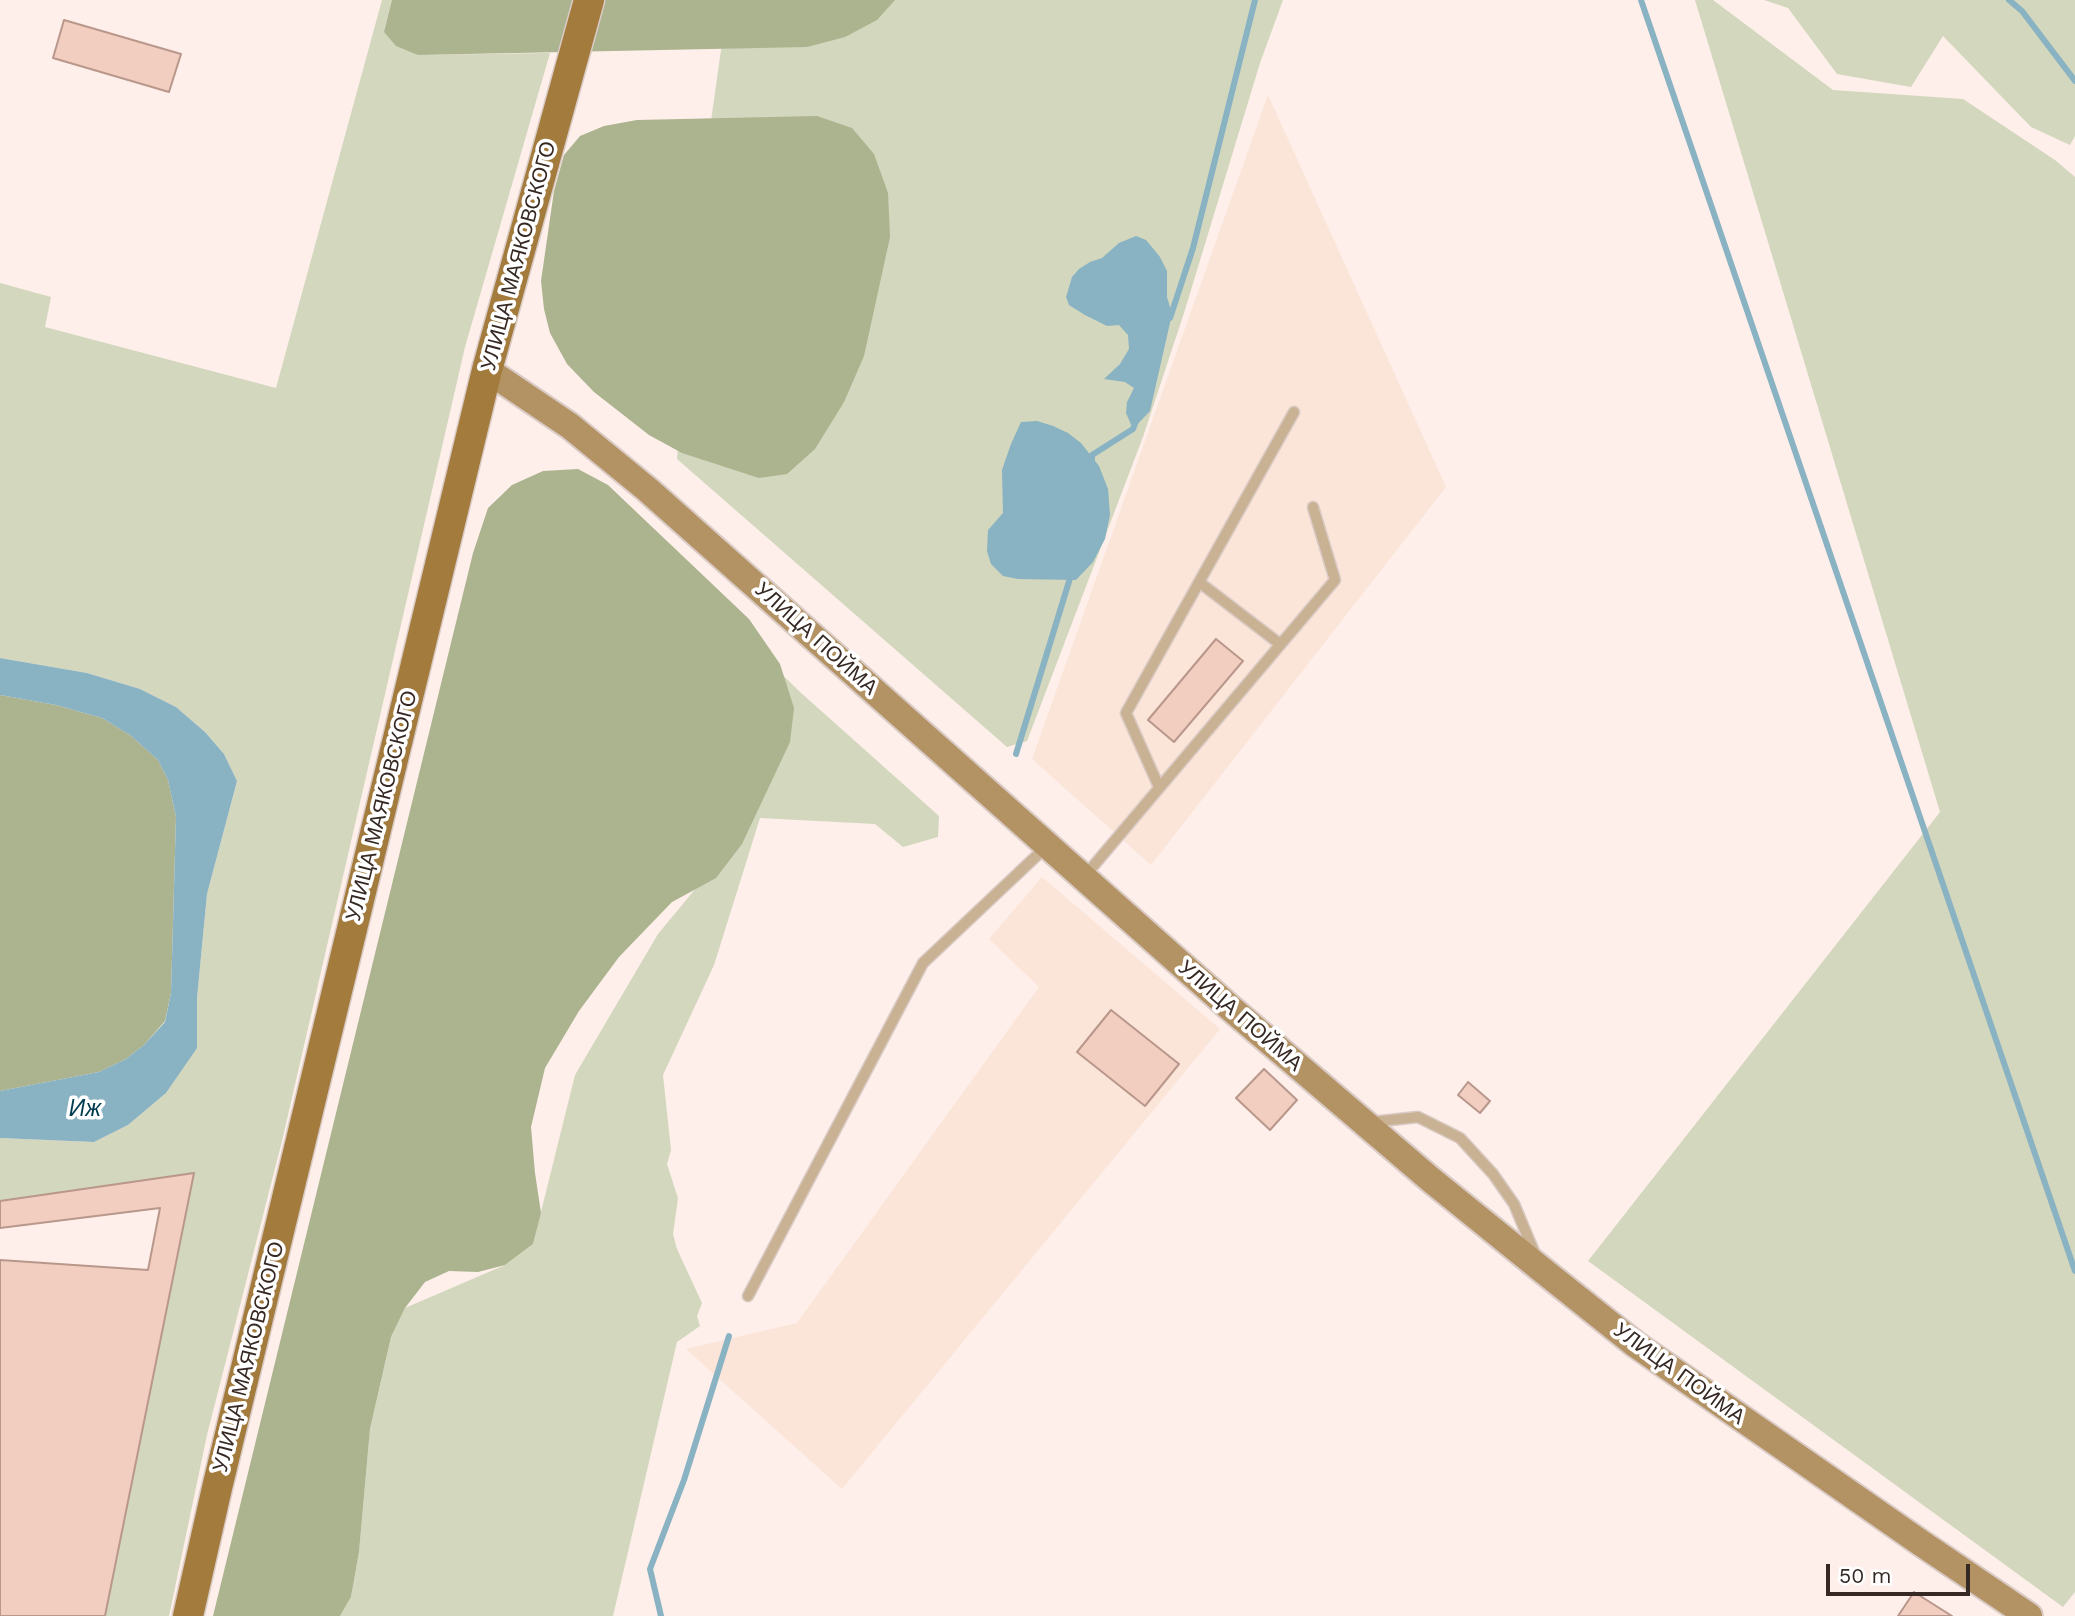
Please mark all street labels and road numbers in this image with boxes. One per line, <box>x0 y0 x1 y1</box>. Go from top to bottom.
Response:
street label: УЛИЦА МАЯКОВСКОГО <box>476 138 562 374</box>
street label: УЛИЦА ПОЙМА <box>750 577 882 701</box>
street label: УЛИЦА МАЯКОВСКОГО <box>341 688 423 924</box>
street label: УЛИЦА ПОЙМА <box>1173 955 1307 1077</box>
street label: УЛИЦА МАЯКОВСКОГО <box>208 1239 290 1475</box>
street label: УЛИЦА ПОЙМА <box>1608 1318 1750 1430</box>

